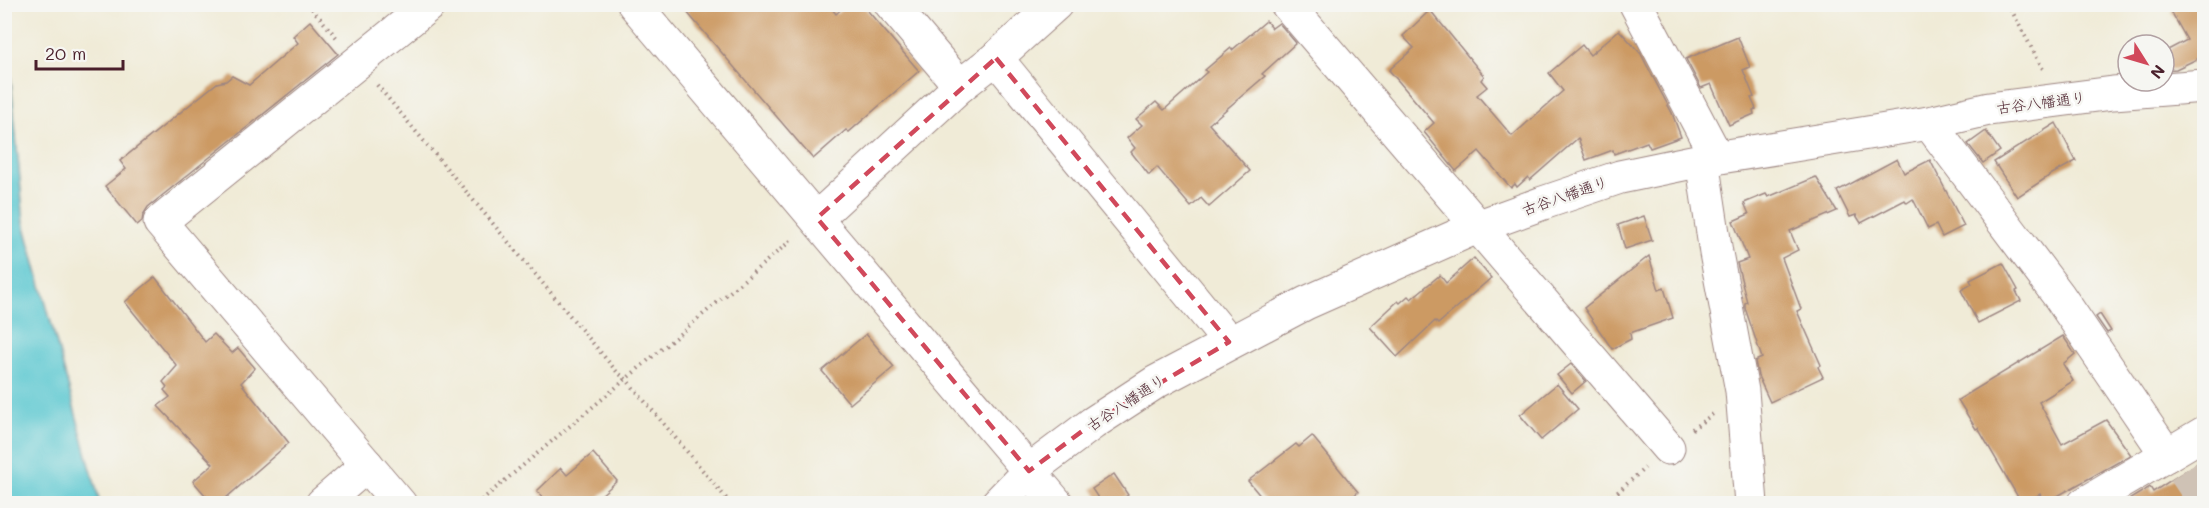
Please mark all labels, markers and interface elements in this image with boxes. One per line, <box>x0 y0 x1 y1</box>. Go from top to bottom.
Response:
scale bar <box>36 33 123 71</box>
north arrow <box>2116 33 2176 93</box>
text: 20 m <box>45 41 86 65</box>
text: N <box>2146 61 2170 84</box>
street label: 古谷八幡通り <box>1995 87 2087 117</box>
street label: 古谷八幡通り <box>1519 171 1610 219</box>
street label: 古谷八幡通り <box>1082 369 1169 435</box>

